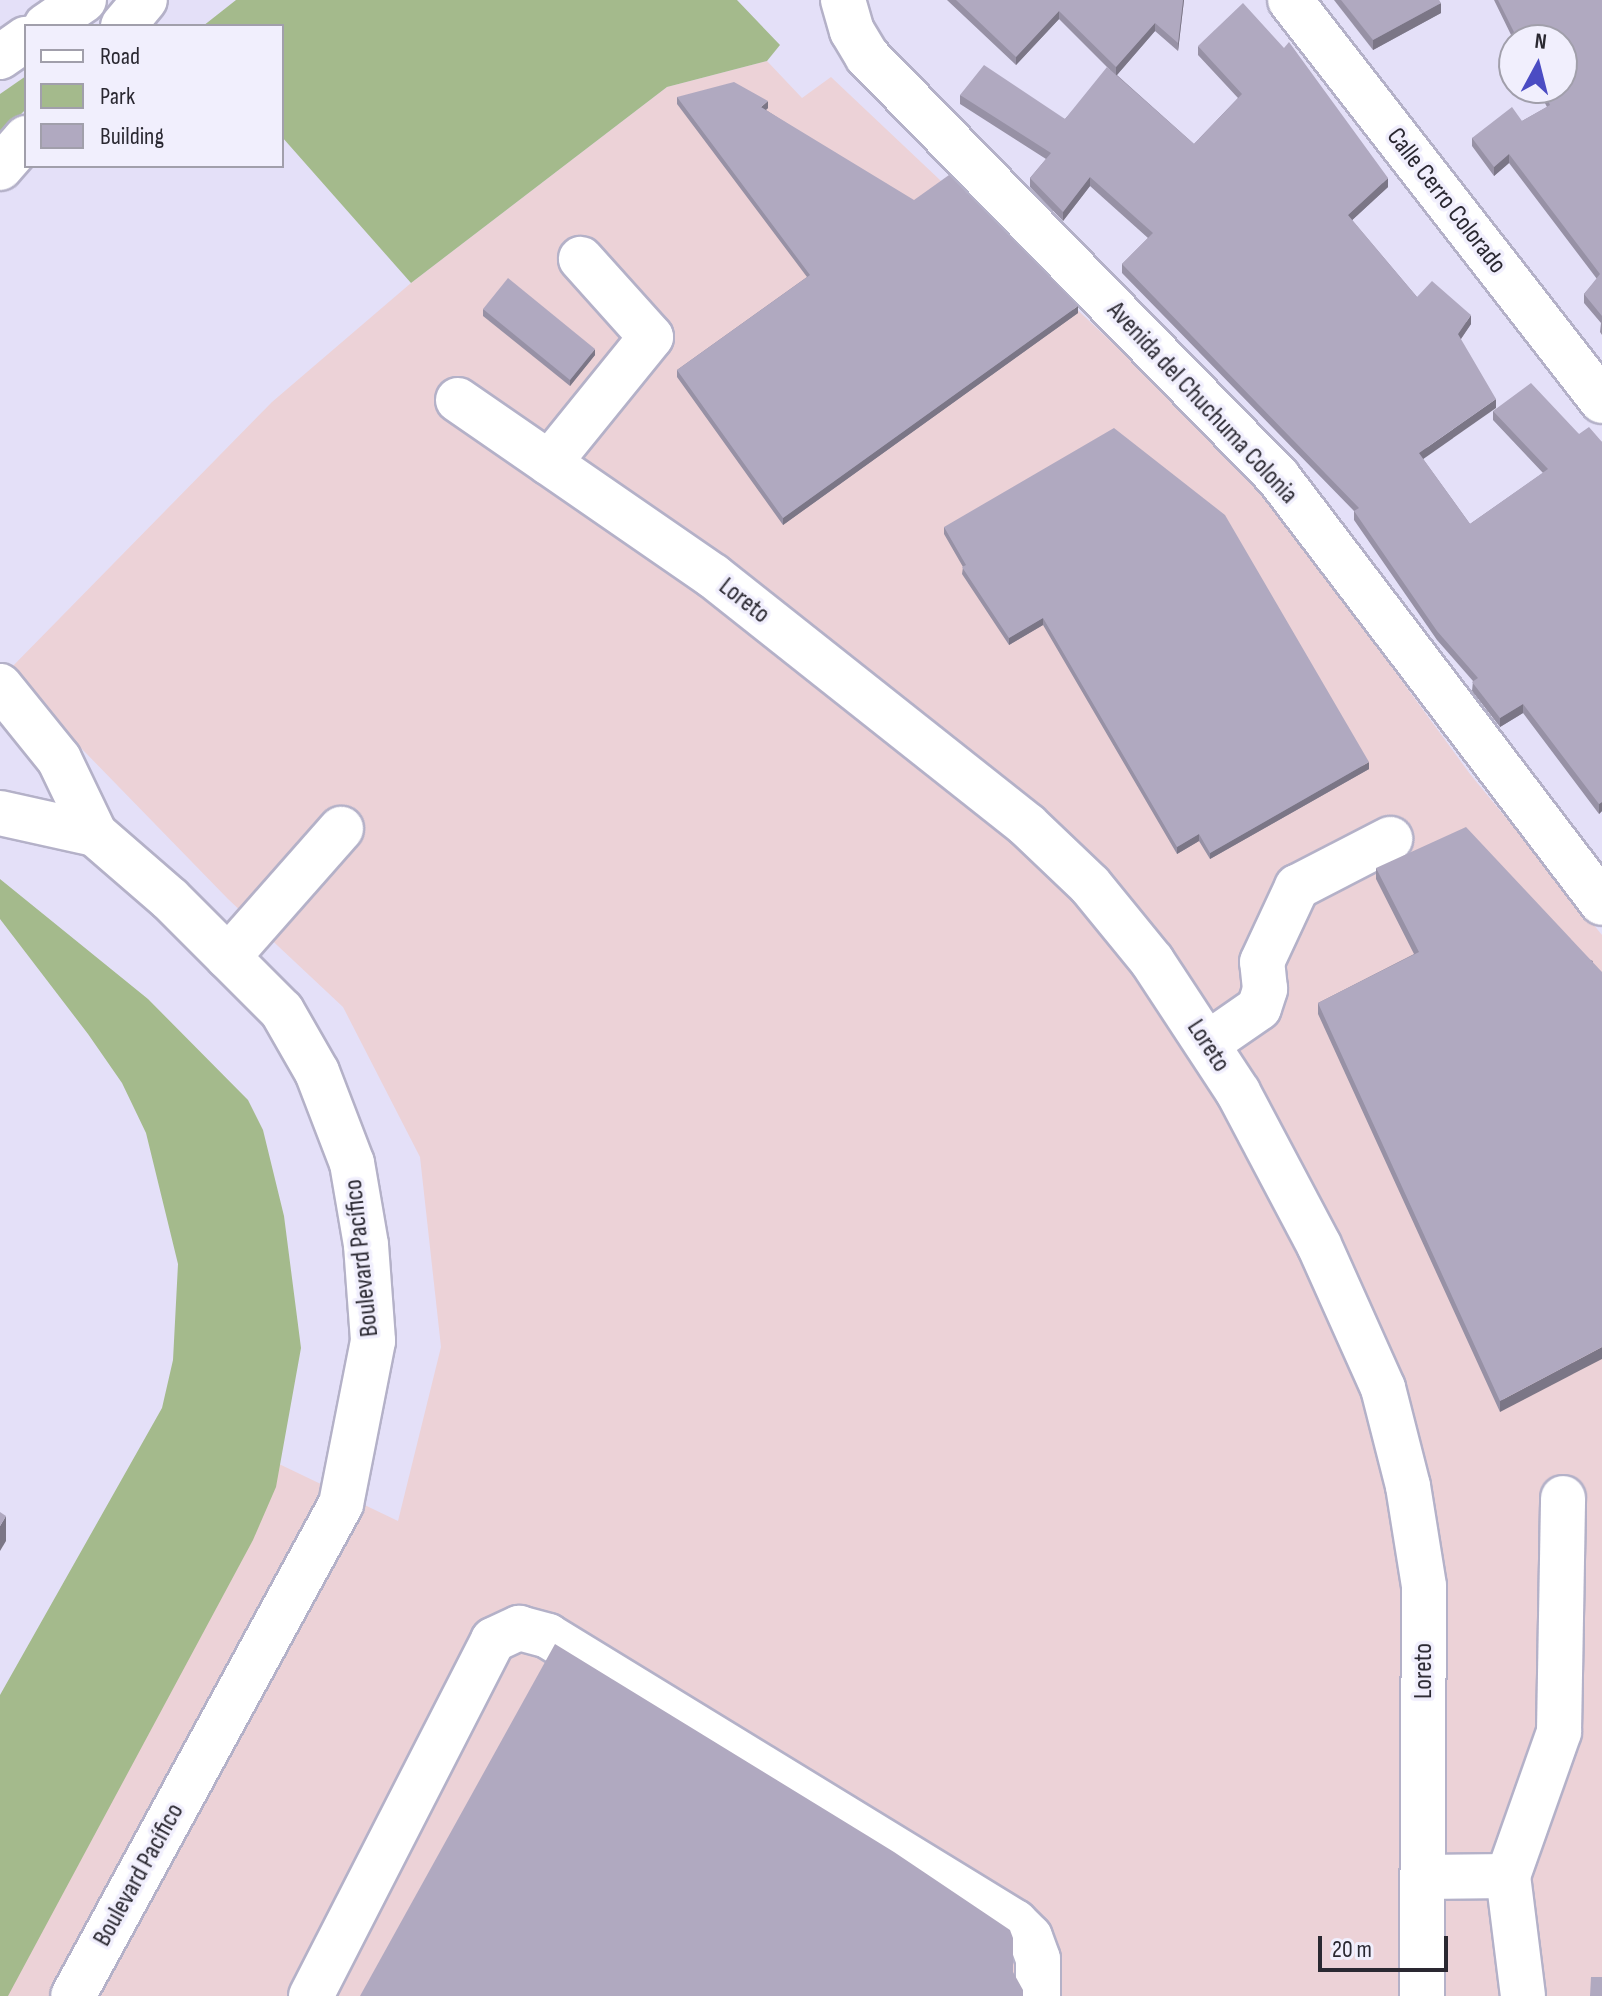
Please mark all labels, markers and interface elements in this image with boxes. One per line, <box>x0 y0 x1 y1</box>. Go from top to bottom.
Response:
legend <box>24 24 284 168</box>
north arrow <box>1498 24 1578 104</box>
text: N <box>1533 28 1548 56</box>
text: Road <box>100 42 140 71</box>
text: Park <box>100 82 135 111</box>
text: Building <box>100 122 164 151</box>
street label: Calle Cerro Colorado <box>1379 122 1513 280</box>
street label: Avenida del Chuchuma Colonia <box>1100 295 1304 511</box>
street label: Loreto <box>712 571 776 631</box>
street label: Loreto <box>1180 1014 1236 1078</box>
street label: Boulevard Pacífico <box>338 1178 386 1338</box>
street label: Loreto <box>1408 1643 1440 1699</box>
street label: Boulevard Pacífico <box>87 1798 191 1952</box>
scale bar <box>1322 1920 1452 1970</box>
text: 20 m <box>1332 1935 1372 1964</box>

